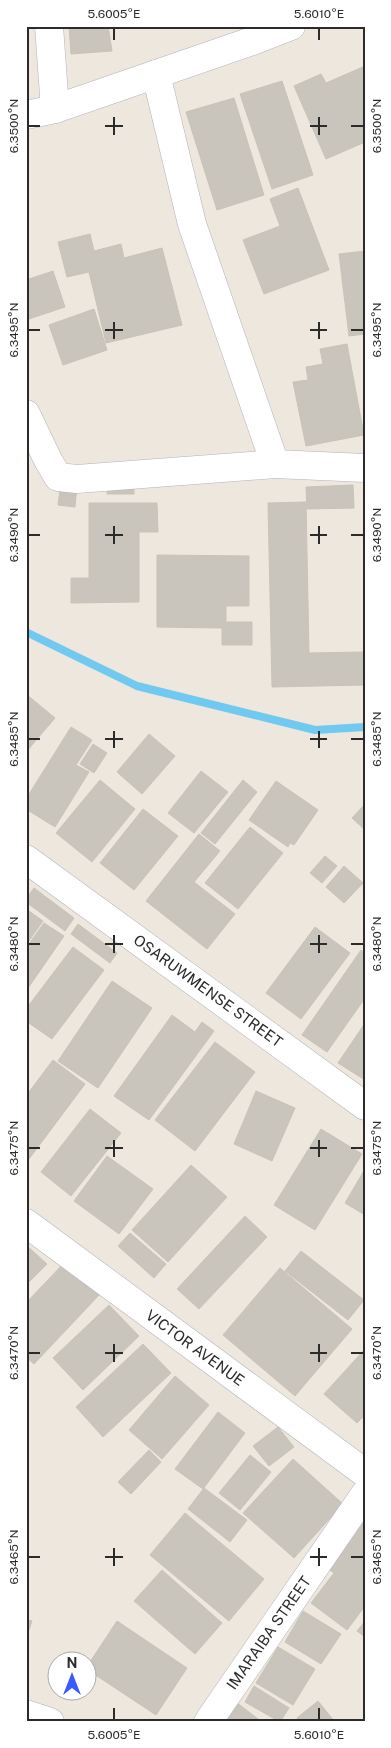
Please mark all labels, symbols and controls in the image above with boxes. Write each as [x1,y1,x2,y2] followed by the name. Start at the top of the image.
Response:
[87,7,141,21] text: 5.6005°E
[294,7,344,21] text: 5.6010°E
[7,99,21,153] text: 6.3500°N
[370,99,384,153] text: 6.3500°N
[7,302,21,358] text: 6.3495°N
[370,302,384,358] text: 6.3495°N
[7,508,21,562] text: 6.3490°N
[370,508,384,562] text: 6.3490°N
[7,711,21,767] text: 6.3485°N
[370,711,384,767] text: 6.3485°N
[7,917,21,971] text: 6.3480°N
[370,917,384,971] text: 6.3480°N
[131,931,286,1050] street label: OSARUWMENSE STREET
[7,1121,21,1175] text: 6.3475°N
[370,1121,384,1175] text: 6.3475°N
[143,1306,248,1389] street label: VICTOR AVENUE
[7,1326,21,1380] text: 6.3470°N
[370,1326,384,1380] text: 6.3470°N
[7,1529,21,1585] text: 6.3465°N
[370,1529,384,1585] text: 6.3465°N
[223,1573,314,1693] street label: IMARAIBA STREET
[48,1650,98,1700] north arrow
[67,1655,77,1671] text: N
[87,1728,141,1742] text: 5.6005°E
[294,1728,344,1742] text: 5.6010°E

